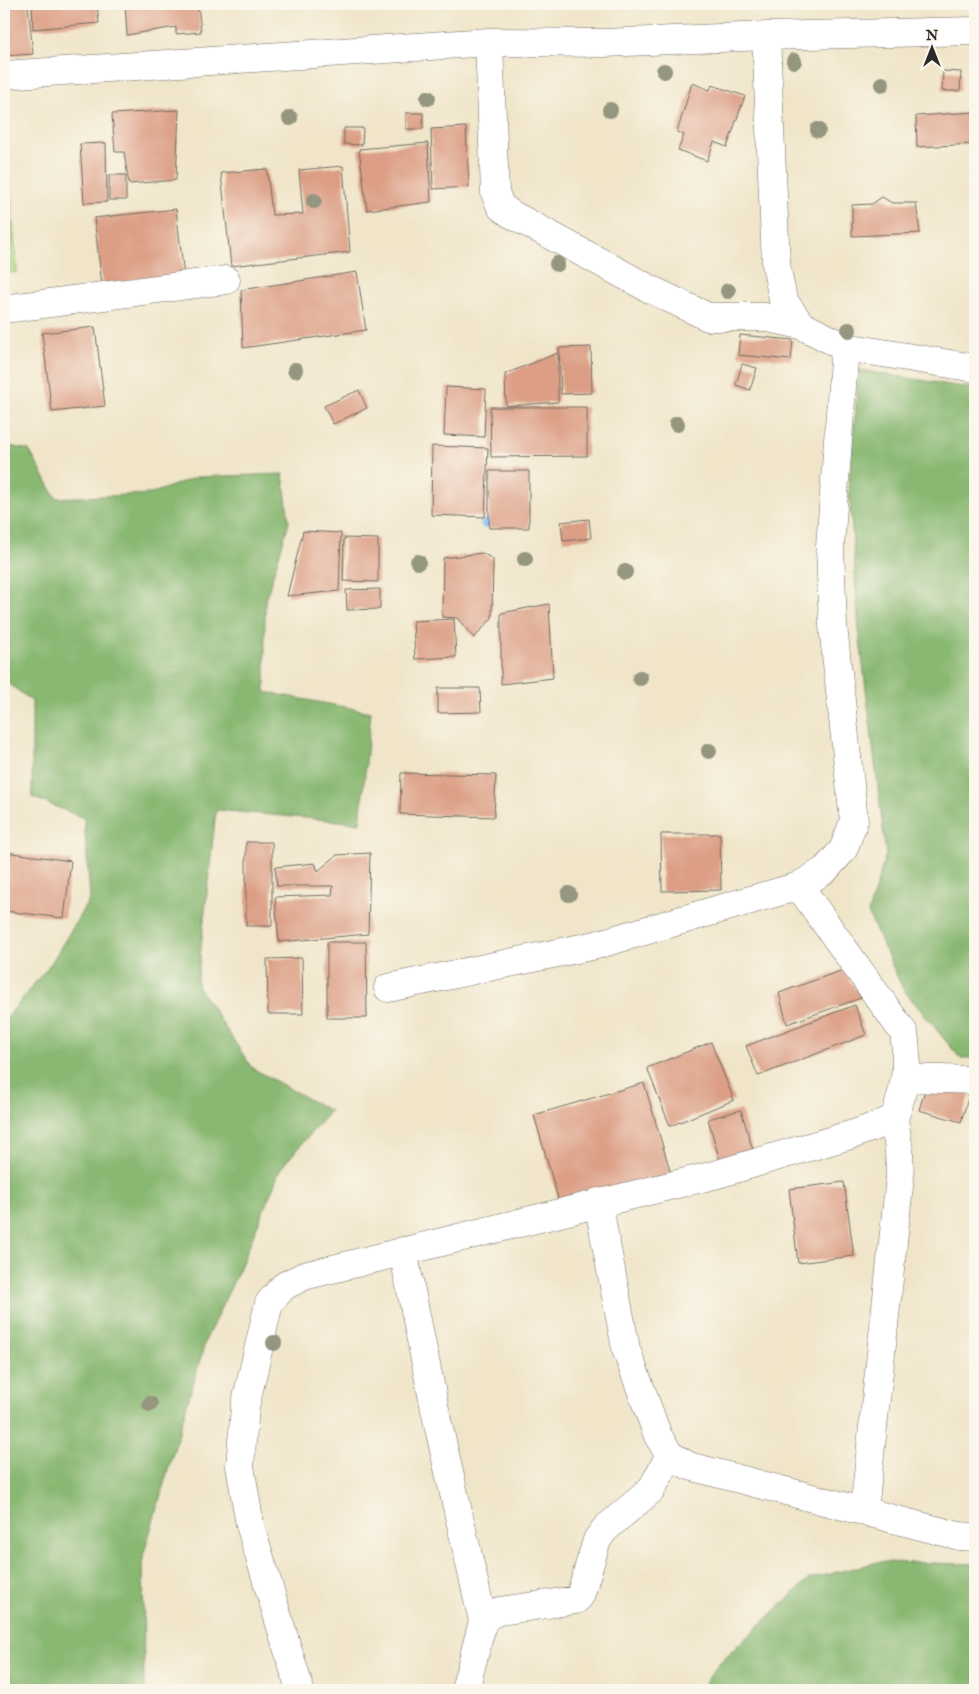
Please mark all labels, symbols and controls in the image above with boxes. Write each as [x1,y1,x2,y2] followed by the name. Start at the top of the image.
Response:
[906,22,956,72] north arrow
[925,27,938,45] text: N

